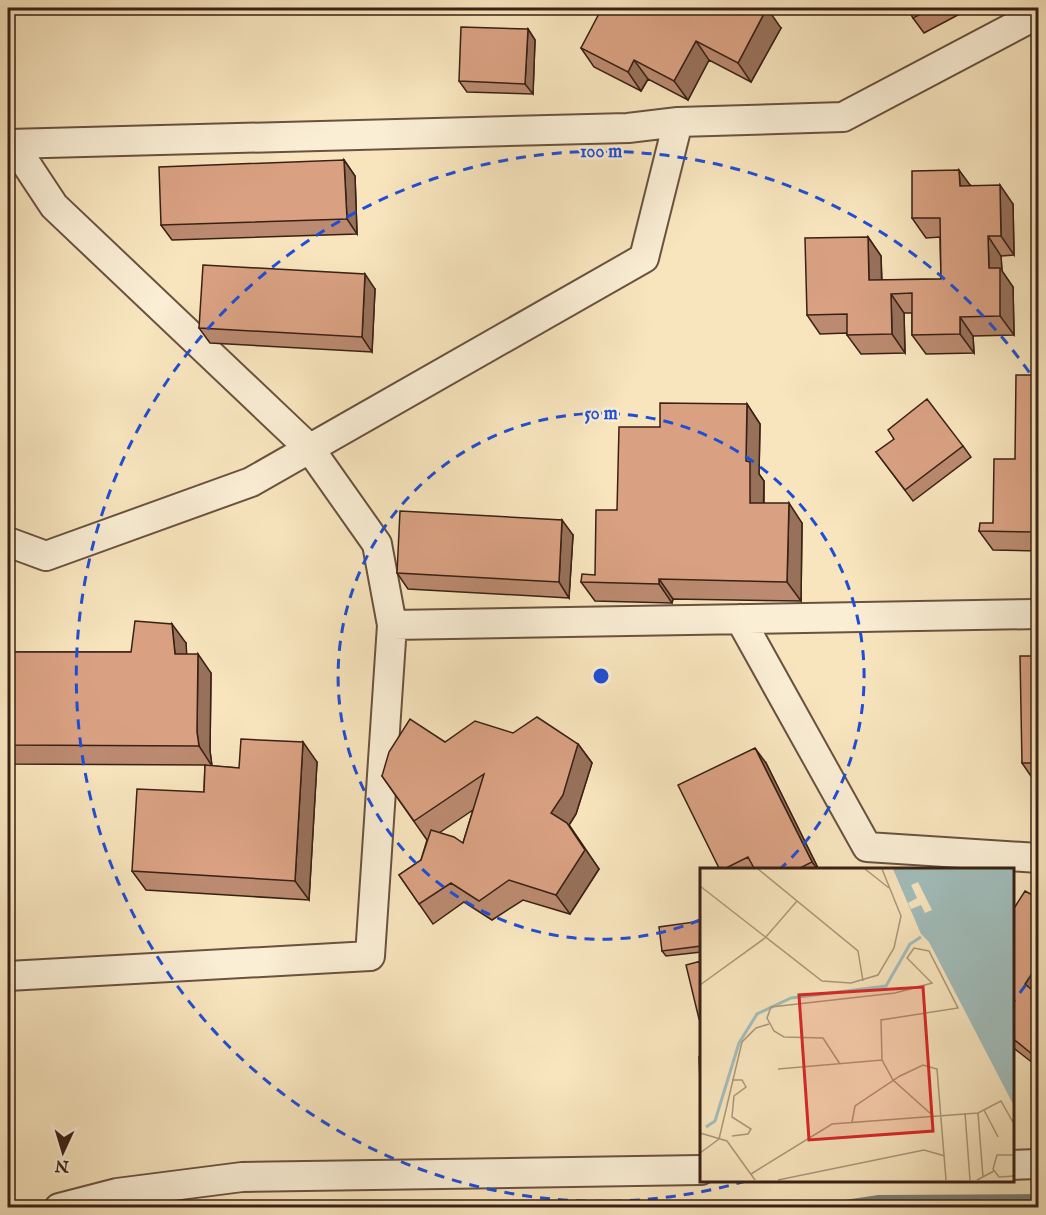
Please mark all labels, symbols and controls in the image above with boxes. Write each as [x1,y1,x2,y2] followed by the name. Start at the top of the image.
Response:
[580,141,622,164] text: 100 m
[584,403,618,426] text: 50 m
[591,666,611,686] centre of rings
[700,868,1013,1182] inset map
[33,1122,93,1182] north arrow
[54,1154,71,1175] text: N

